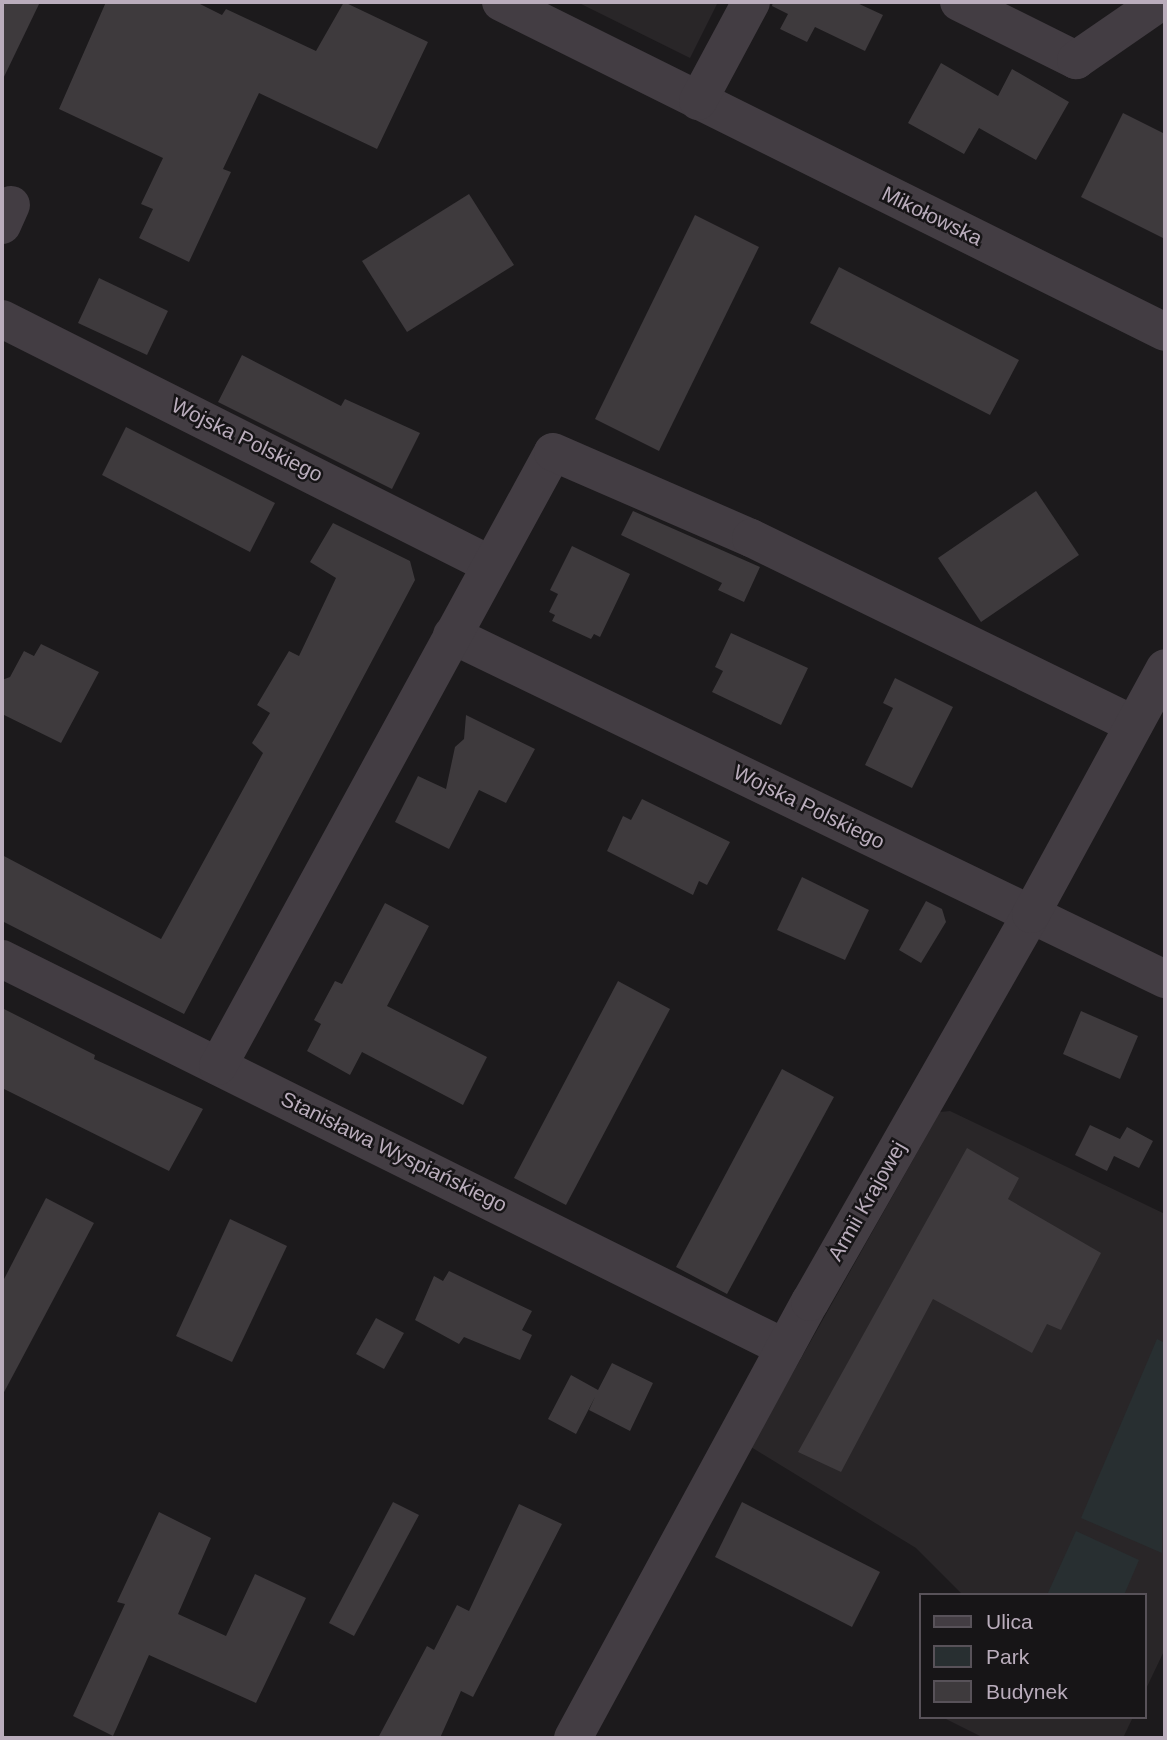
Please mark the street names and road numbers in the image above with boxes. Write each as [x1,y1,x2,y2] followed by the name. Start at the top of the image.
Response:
[878,181,986,251] street label: Mikołowska
[167,392,327,488] street label: Wojska Polskiego
[729,759,889,855] street label: Wojska Polskiego
[277,1086,511,1218] street label: Stanisława Wyspiańskiego
[823,1137,911,1265] street label: Armii Krajowej

